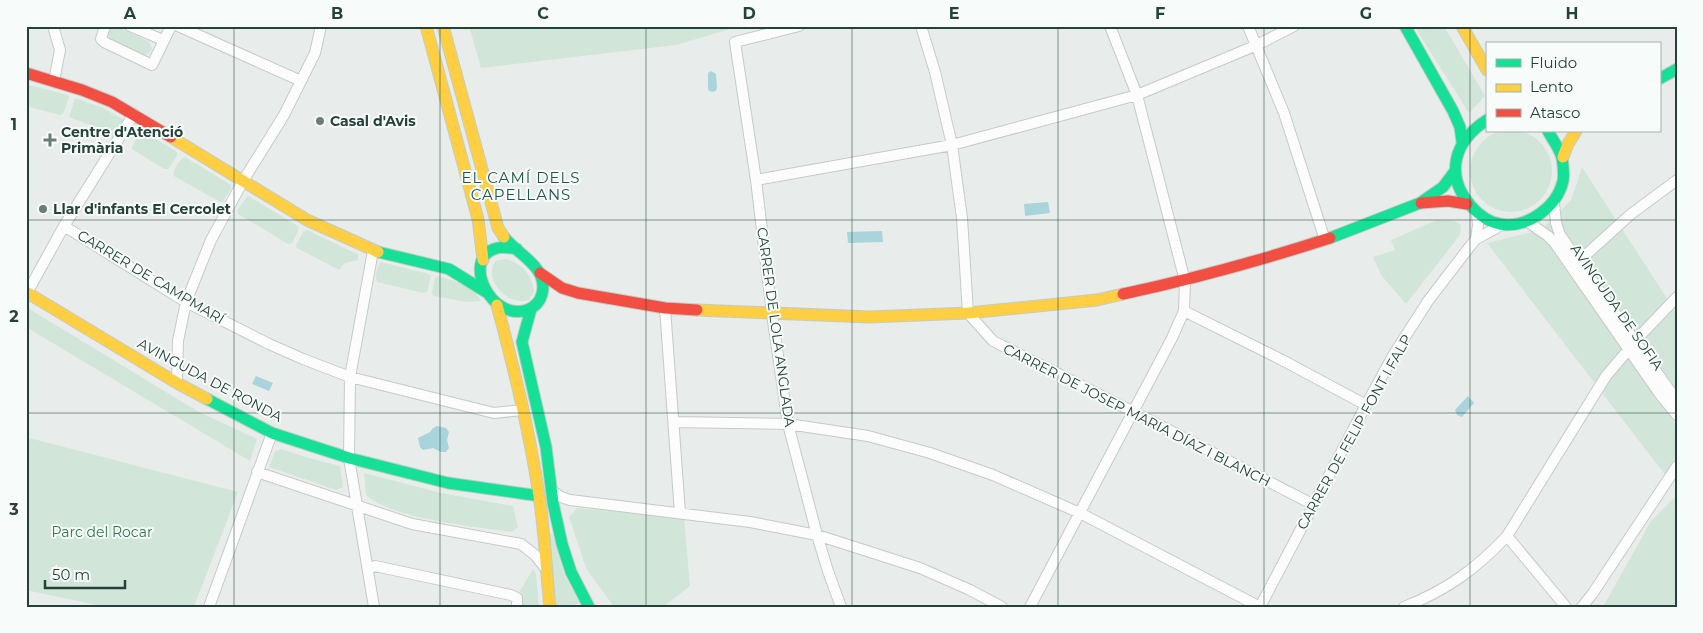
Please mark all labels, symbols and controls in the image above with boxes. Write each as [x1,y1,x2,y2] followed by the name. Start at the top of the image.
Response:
[123,4,137,23] text: A
[331,4,343,23] text: B
[537,4,549,23] text: C
[742,4,756,23] text: D
[949,4,959,23] text: E
[1155,4,1165,23] text: F
[1360,4,1372,23] text: G
[1566,4,1578,23] text: H
[1486,42,1660,132] legend
[1530,53,1577,72] text: Fluido
[1530,77,1573,96] text: Lento
[1530,103,1580,122] text: Atasco
[330,112,416,130] place label: Casal d'Avis
[11,115,17,134] text: 1
[314,115,326,127] marker: Casal d'Avis
[61,123,183,157] place label: Centre d'Atenció Primària
[43,133,57,147] marker: Centre d'Atenció Primària
[461,168,581,204] district label: EL CAMÍ DELS CAPELLANS
[53,200,231,218] place label: Llar d'infants El Cercolet
[37,203,49,215] marker: Llar d'infants El Cercolet
[74,226,228,328] street label: CARRER DE CAMPMARÍ
[753,226,799,429] street label: CARRER DE LOLA ANGLADA
[1567,240,1668,374] street label: AVINGUDA DE SOFIA
[9,307,19,326] text: 2
[1293,331,1415,533] street label: CARRER DE FELIP FONT I FALP
[135,334,286,426] street label: AVINGUDA DE RONDA
[1000,339,1274,491] street label: CARRER DE JOSEP MARIA DÍAZ I BLANCH
[8,500,19,519] text: 3
[51,523,153,541] park label: Parc del Rocar
[45,558,125,590] scale bar
[52,565,90,584] text: 50 m

